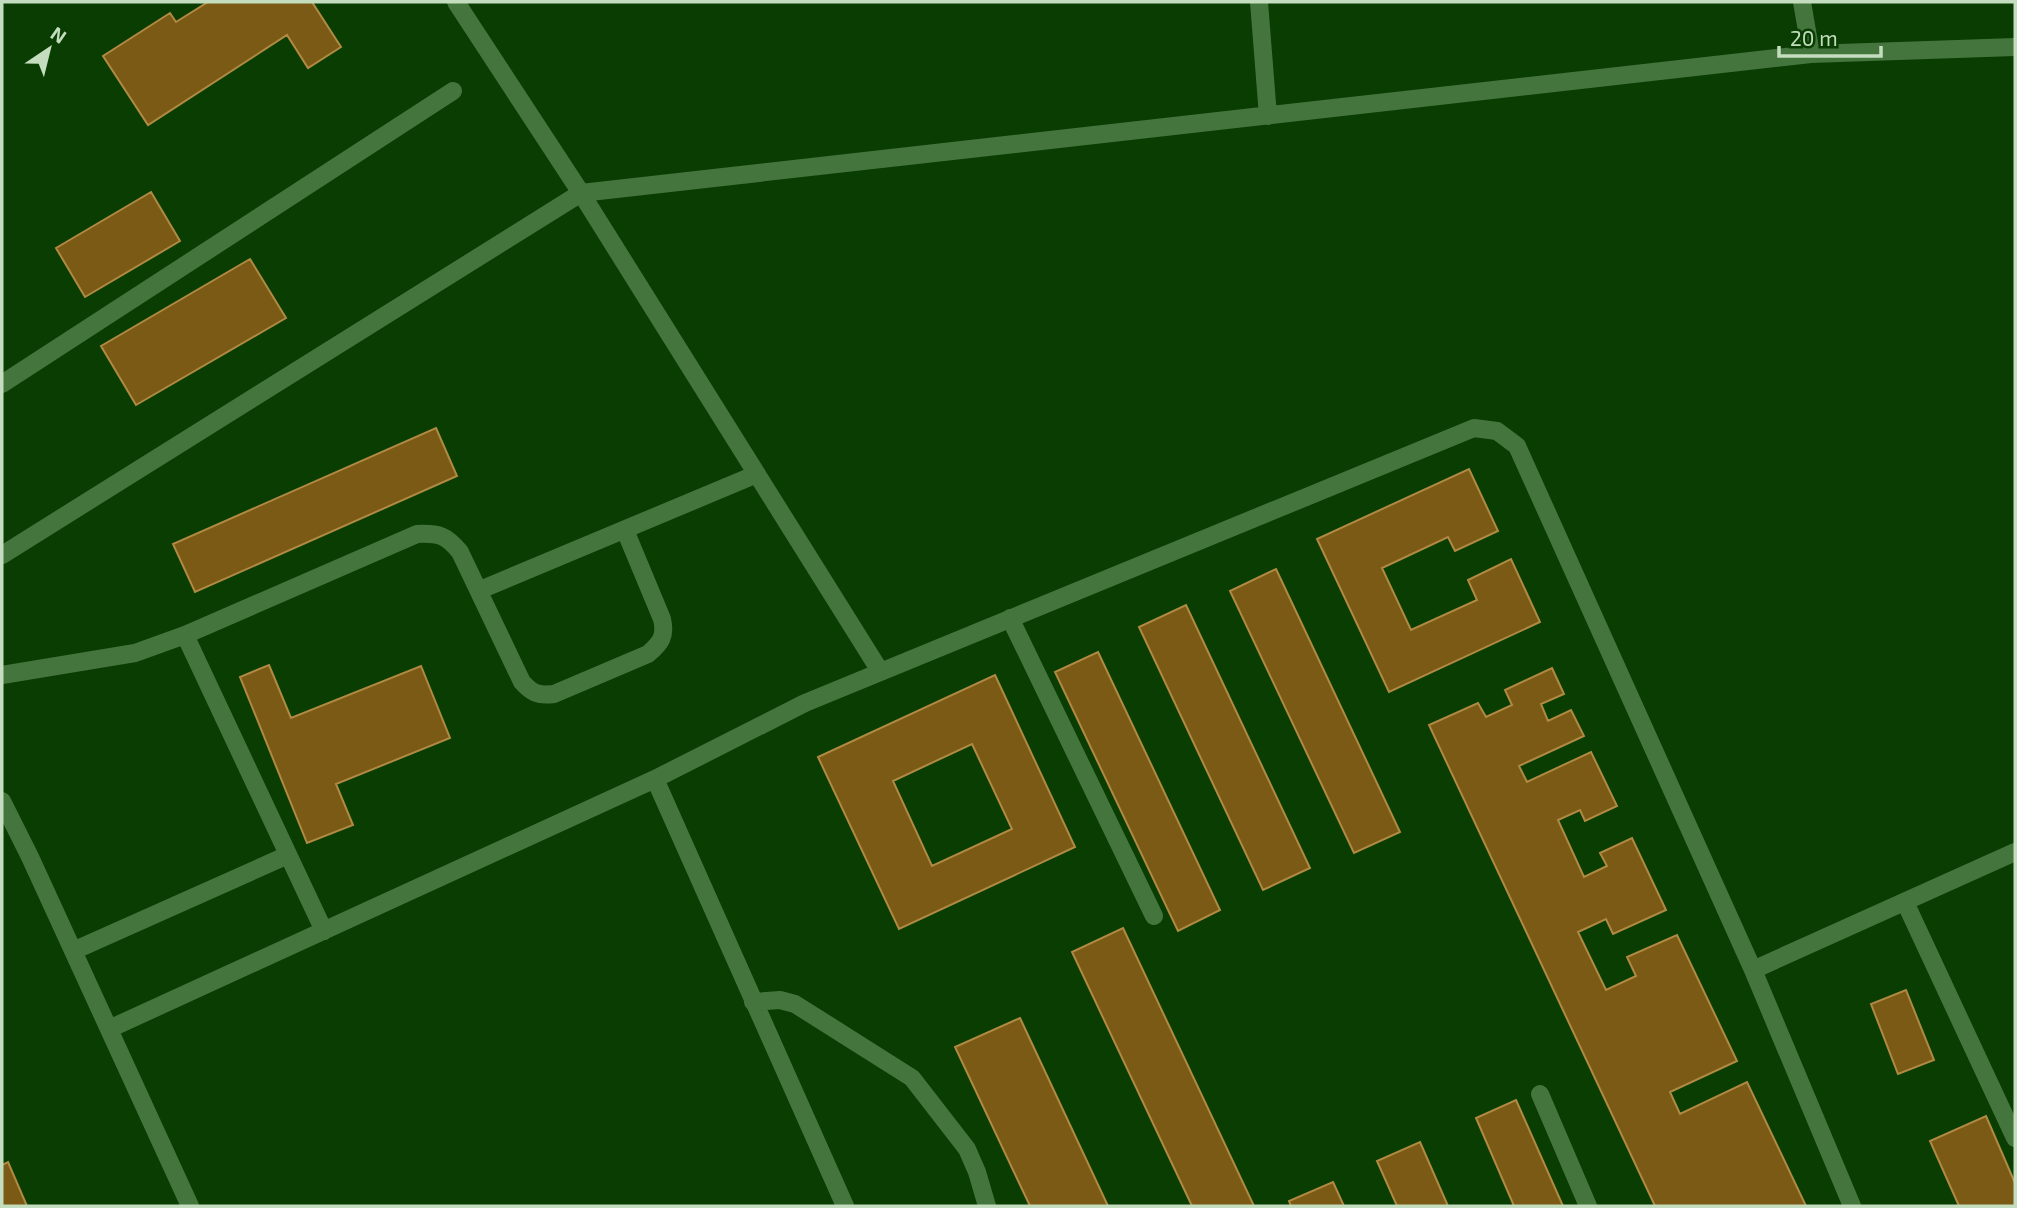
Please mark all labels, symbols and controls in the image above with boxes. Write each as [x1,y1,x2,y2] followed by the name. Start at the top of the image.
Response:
[14,14,84,84] north arrow
[1779,14,1881,58] scale bar
[47,21,71,48] text: N
[1790,25,1838,50] text: 20 m

